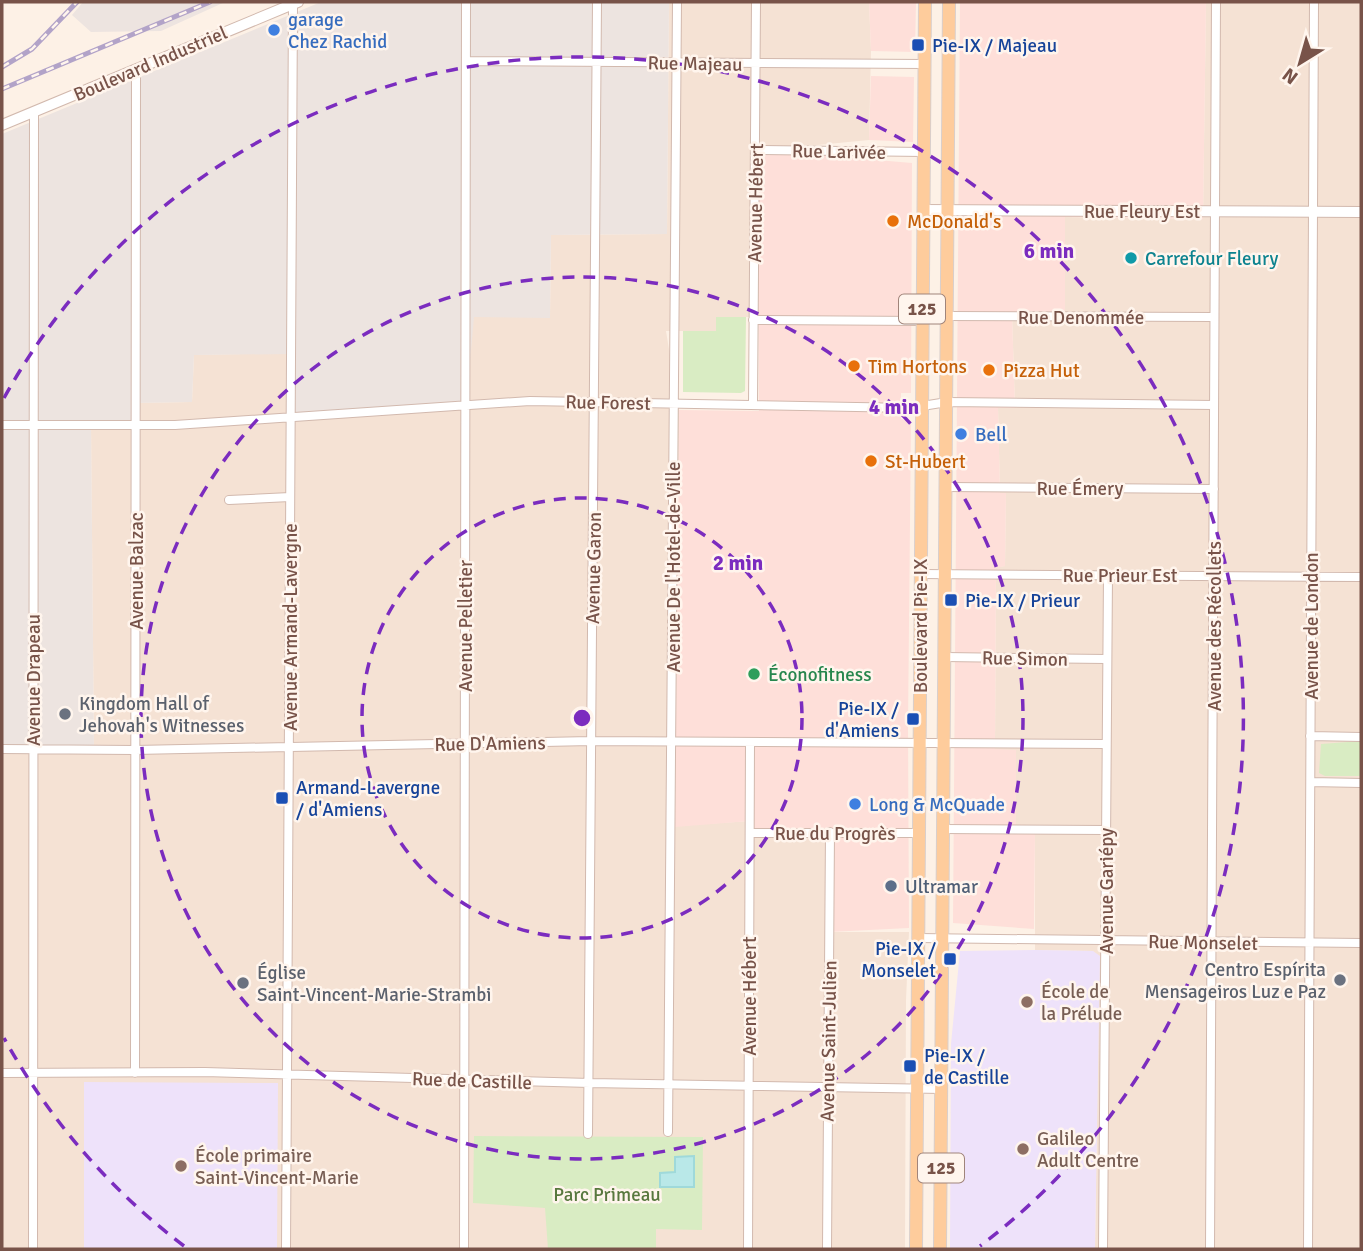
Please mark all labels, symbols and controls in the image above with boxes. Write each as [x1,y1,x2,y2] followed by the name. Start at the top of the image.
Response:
[288,8,387,54] place label: garage Chez Rachid
[70,21,231,107] street label: Boulevard Industriel
[266,22,282,38] marker: garage Chez Rachid
[1265,28,1335,98] north arrow
[932,34,1057,58] place label: Pie-IX / Majeau
[910,37,926,53] marker: Pie-IX / Majeau
[647,51,743,77] street label: Rue Majeau
[1278,62,1303,89] text: N
[792,139,886,165] street label: Rue Larivée
[743,143,769,263] street label: Avenue Hébert
[1084,200,1201,224] street label: Rue Fleury Est
[907,210,1001,234] place label: McDonald's
[885,213,901,229] marker: McDonald's
[1024,238,1074,264] text: 6 min
[1145,247,1278,271] place label: Carrefour Fleury
[1123,250,1139,266] marker: Carrefour Fleury
[899,295,945,324] road number: 125
[1018,306,1144,330] street label: Rue Denommée
[868,355,967,379] place label: Tim Hortons
[846,358,862,374] marker: Tim Hortons
[1003,359,1080,383] place label: Pizza Hut
[981,362,997,378] marker: Pizza Hut
[565,390,651,416] street label: Rue Forest
[869,394,919,420] text: 4 min
[975,423,1007,447] place label: Bell
[953,426,969,442] marker: Bell
[885,450,966,474] place label: St-Hubert
[863,453,879,469] marker: St-Hubert
[662,461,686,673] street label: Avenue De l'Hotel-de-Ville
[1037,477,1124,501] street label: Rue Émery
[125,512,149,630] street label: Avenue Balzac
[581,512,607,624] street label: Avenue Garon
[279,523,303,731] street label: Avenue Armand-Lavergne
[1203,541,1227,711] street label: Avenue des Récollets
[713,550,763,576] text: 2 min
[1300,552,1324,700] street label: Avenue de London
[909,559,933,693] street label: Boulevard Pie-IX
[454,560,478,692] street label: Avenue Pelletier
[1063,564,1178,588] street label: Rue Prieur Est
[965,589,1080,613] place label: Pie-IX / Prieur
[943,592,959,608] marker: Pie-IX / Prieur
[22,614,46,746] street label: Avenue Drapeau
[982,646,1068,672] street label: Rue Simon
[768,663,871,687] place label: Éconofitness
[746,666,762,682] marker: Éconofitness
[79,692,244,738] place label: Kingdom Hall of Jehovah's Witnesses
[825,697,899,743] place label: Pie-IX / d'Amiens
[57,706,73,722] marker: Kingdom Hall of Jehovah's Witnesses
[570,706,594,730] centre of rings
[905,711,921,727] marker: Pie-IX / d'Amiens
[434,731,546,757] street label: Rue D'Amiens
[296,776,440,822] place label: Armand-Lavergne / d'Amiens
[274,790,290,806] marker: Armand-Lavergne / d'Amiens
[869,793,1005,817] place label: Long & McQuade
[847,796,863,812] marker: Long & McQuade
[774,822,896,846] street label: Rue du Progrès
[1095,828,1119,954] street label: Avenue Gariépy
[905,875,978,899] place label: Ultramar
[883,878,899,894] marker: Ultramar
[1148,930,1259,956] street label: Rue Monselet
[738,936,762,1056] street label: Avenue Hébert
[861,937,936,983] place label: Pie-IX / Monselet
[942,951,958,967] marker: Pie-IX / Monselet
[1145,958,1326,1004] place label: Centro Espírita Mensageiros Luz e Paz
[816,960,842,1122] street label: Avenue Saint-Julien
[257,961,491,1007] place label: Église Saint-Vincent-Marie-Strambi
[1332,972,1348,988] marker: Centro Espírita Mensageiros Luz e Paz
[235,975,251,991] marker: Église Saint-Vincent-Marie-Strambi
[1041,980,1122,1026] place label: École de la Prélude
[1019,994,1035,1010] marker: École de la Prélude
[924,1044,1009,1090] place label: Pie-IX / de Castille
[902,1058,918,1074] marker: Pie-IX / de Castille
[411,1067,533,1095] street label: Rue de Castille
[1037,1127,1139,1173] place label: Galileo Adult Centre
[1015,1141,1031,1157] marker: Galileo Adult Centre
[195,1144,359,1190] place label: École primaire Saint-Vincent-Marie
[918,1154,964,1182] road number: 125
[173,1158,189,1174] marker: École primaire Saint-Vincent-Marie
[553,1183,661,1207] park label: Parc Primeau

